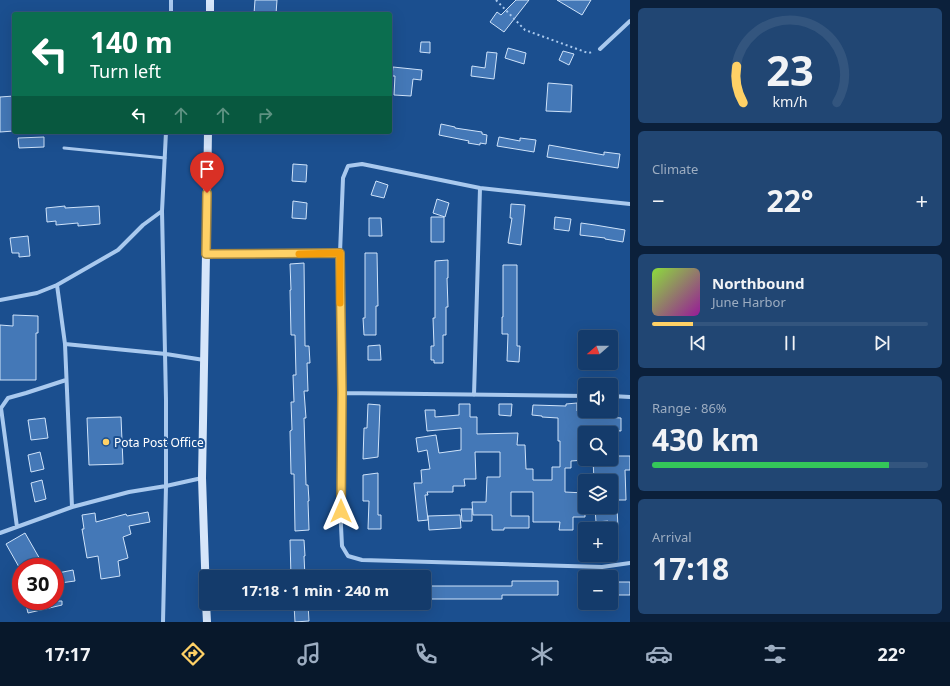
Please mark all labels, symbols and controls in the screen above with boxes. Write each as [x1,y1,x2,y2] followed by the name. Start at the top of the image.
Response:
[90,23,173,61] text: 140 m
[24,28,76,80] icon: left
[766,42,814,98] text: 23
[90,59,161,83] text: Turn left
[772,92,808,111] text: km/h
[128,104,150,126] icon: left
[170,104,192,126] icon: ahead
[212,104,234,126] icon: ahead
[254,104,276,126] icon: right
[190,152,224,193] pin
[196,158,218,180] icon: arrive
[652,160,698,178] text: Climate
[766,180,814,221] text: 22°
[652,185,665,215] text: −
[915,185,928,215] text: +
[712,273,804,293] text: Northbound
[712,293,786,311] text: June Harbor
[578,330,618,370] north arrow
[578,330,618,610] map controls
[687,332,709,354] icon: previous
[779,332,801,354] icon: pause
[871,332,893,354] icon: next
[578,378,618,418] button: sound
[652,399,727,417] text: Range · 86%
[652,419,759,460] text: 430 km
[578,426,618,466] button: search
[114,434,204,451] place label: Pota Post Office
[101,437,111,447] marker: Pota Post Office
[578,474,618,514] button: layers
[320,490,362,532] position arrow
[578,522,618,562] button: +
[652,528,692,546] text: Arrival
[652,548,729,589] text: 17:18
[12,558,64,610] speed limit sign: 30
[578,570,618,610] button: −
[241,580,389,600] text: 17:18 · 1 min · 240 m
[179,640,207,668] icon: directions
[295,640,323,668] icon: music
[412,640,440,668] icon: phone
[528,640,556,668] icon: climate
[645,640,673,668] icon: car
[761,640,789,668] icon: filters
[44,642,90,666] text: 17:17
[878,642,906,666] text: 22°

